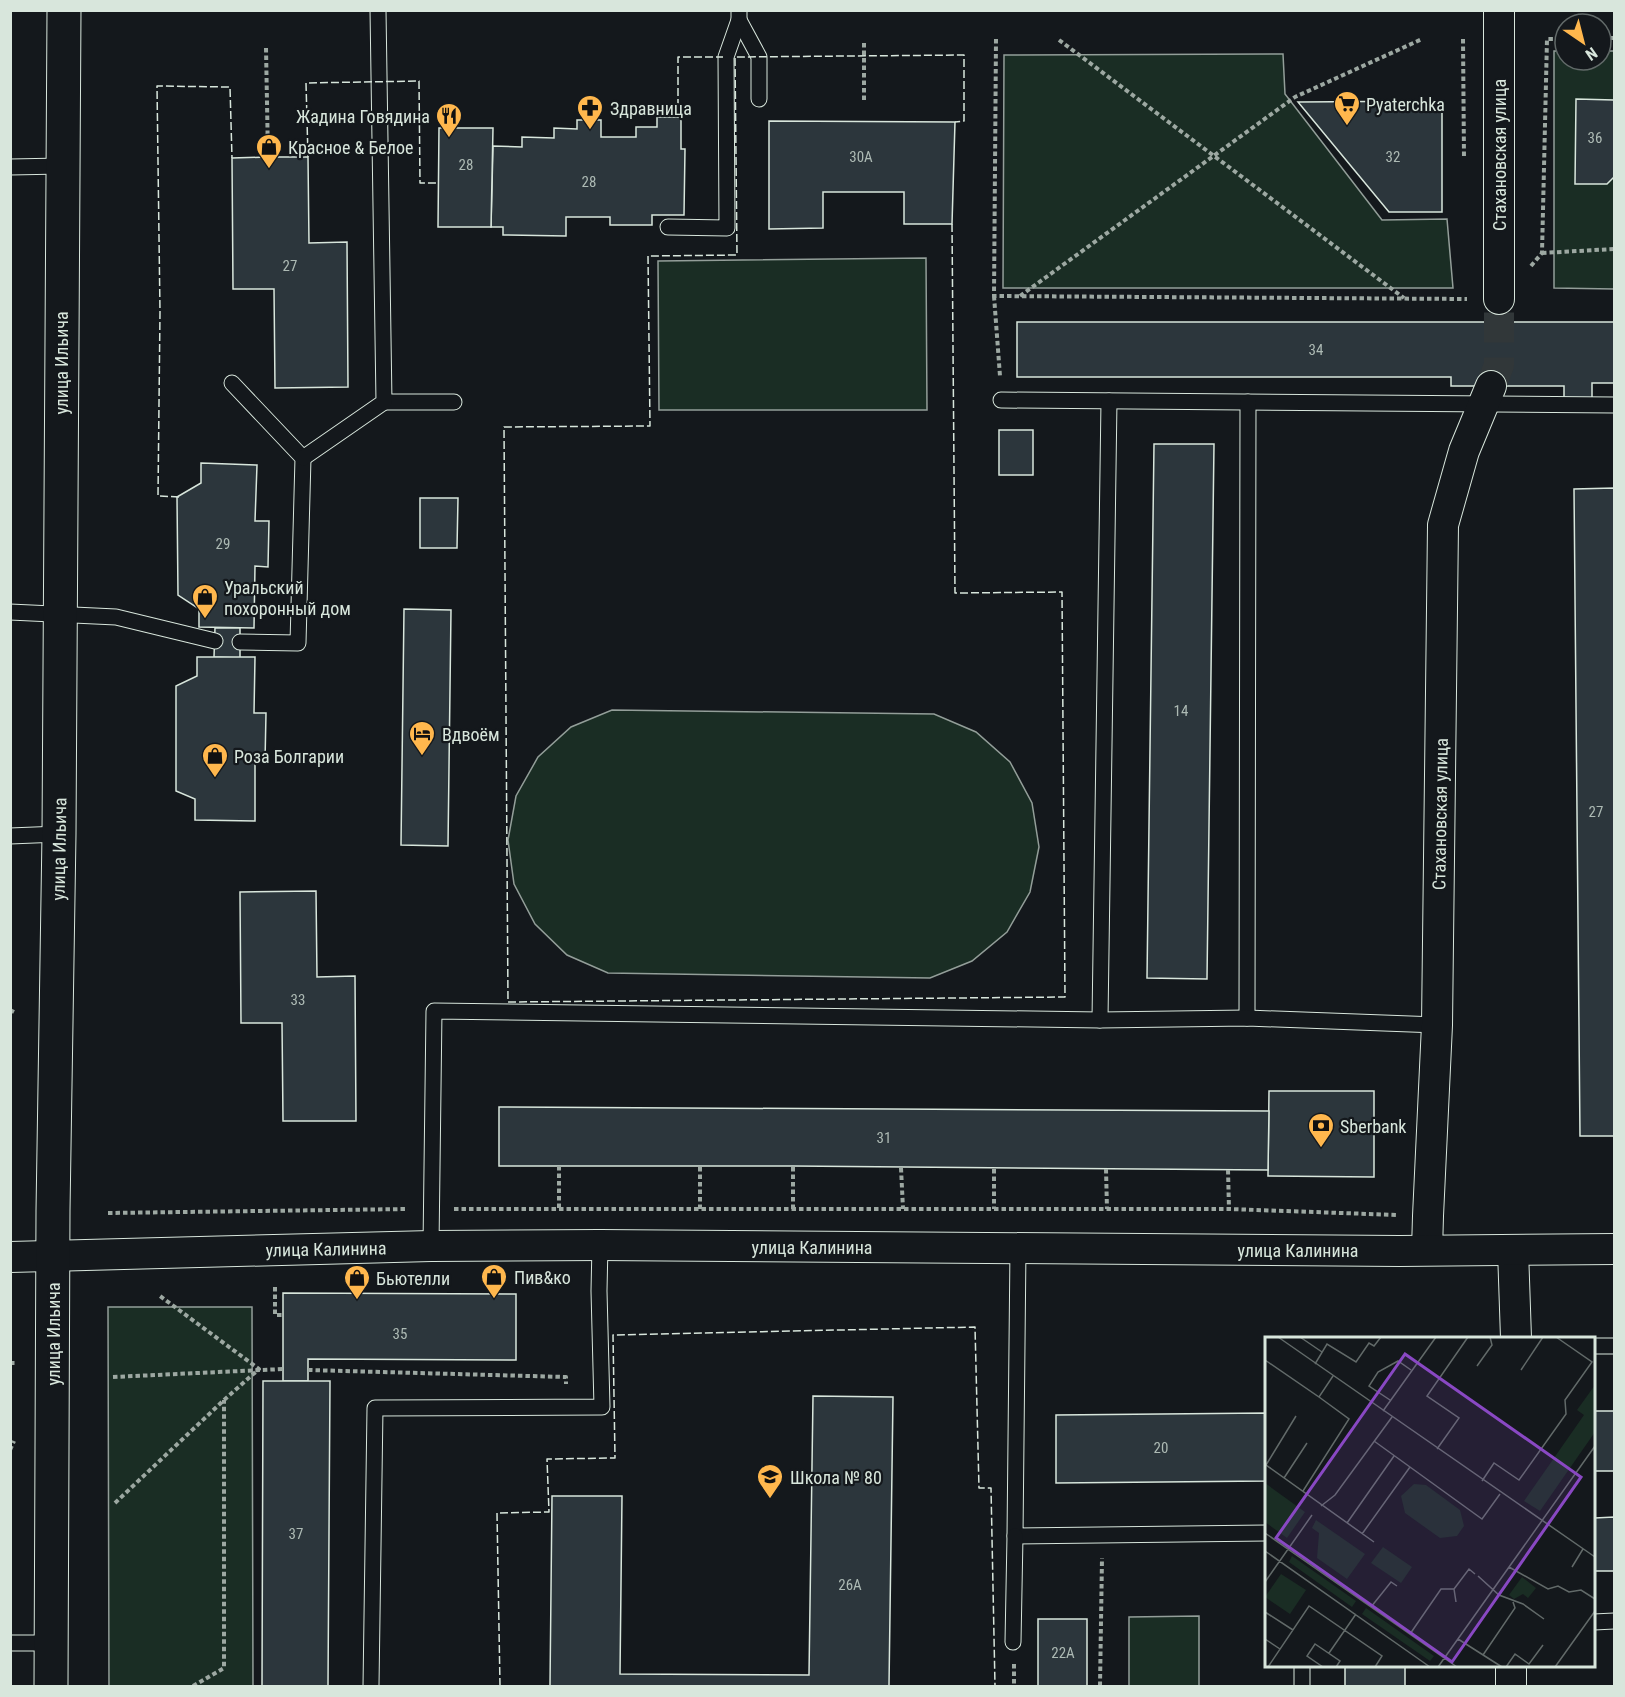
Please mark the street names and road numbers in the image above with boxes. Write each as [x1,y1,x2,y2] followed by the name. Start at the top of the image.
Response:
[1489,79,1510,231] street label: Стахановская улица
[51,311,72,415] street label: улица Ильича
[1428,738,1452,890] street label: Стахановская улица
[48,797,70,901] street label: улица Ильича
[265,1237,387,1261] street label: улица Калинина
[752,1237,872,1258] street label: улица Калинина
[1238,1240,1358,1261] street label: улица Калинина
[43,1282,64,1386] street label: улица Ильича

